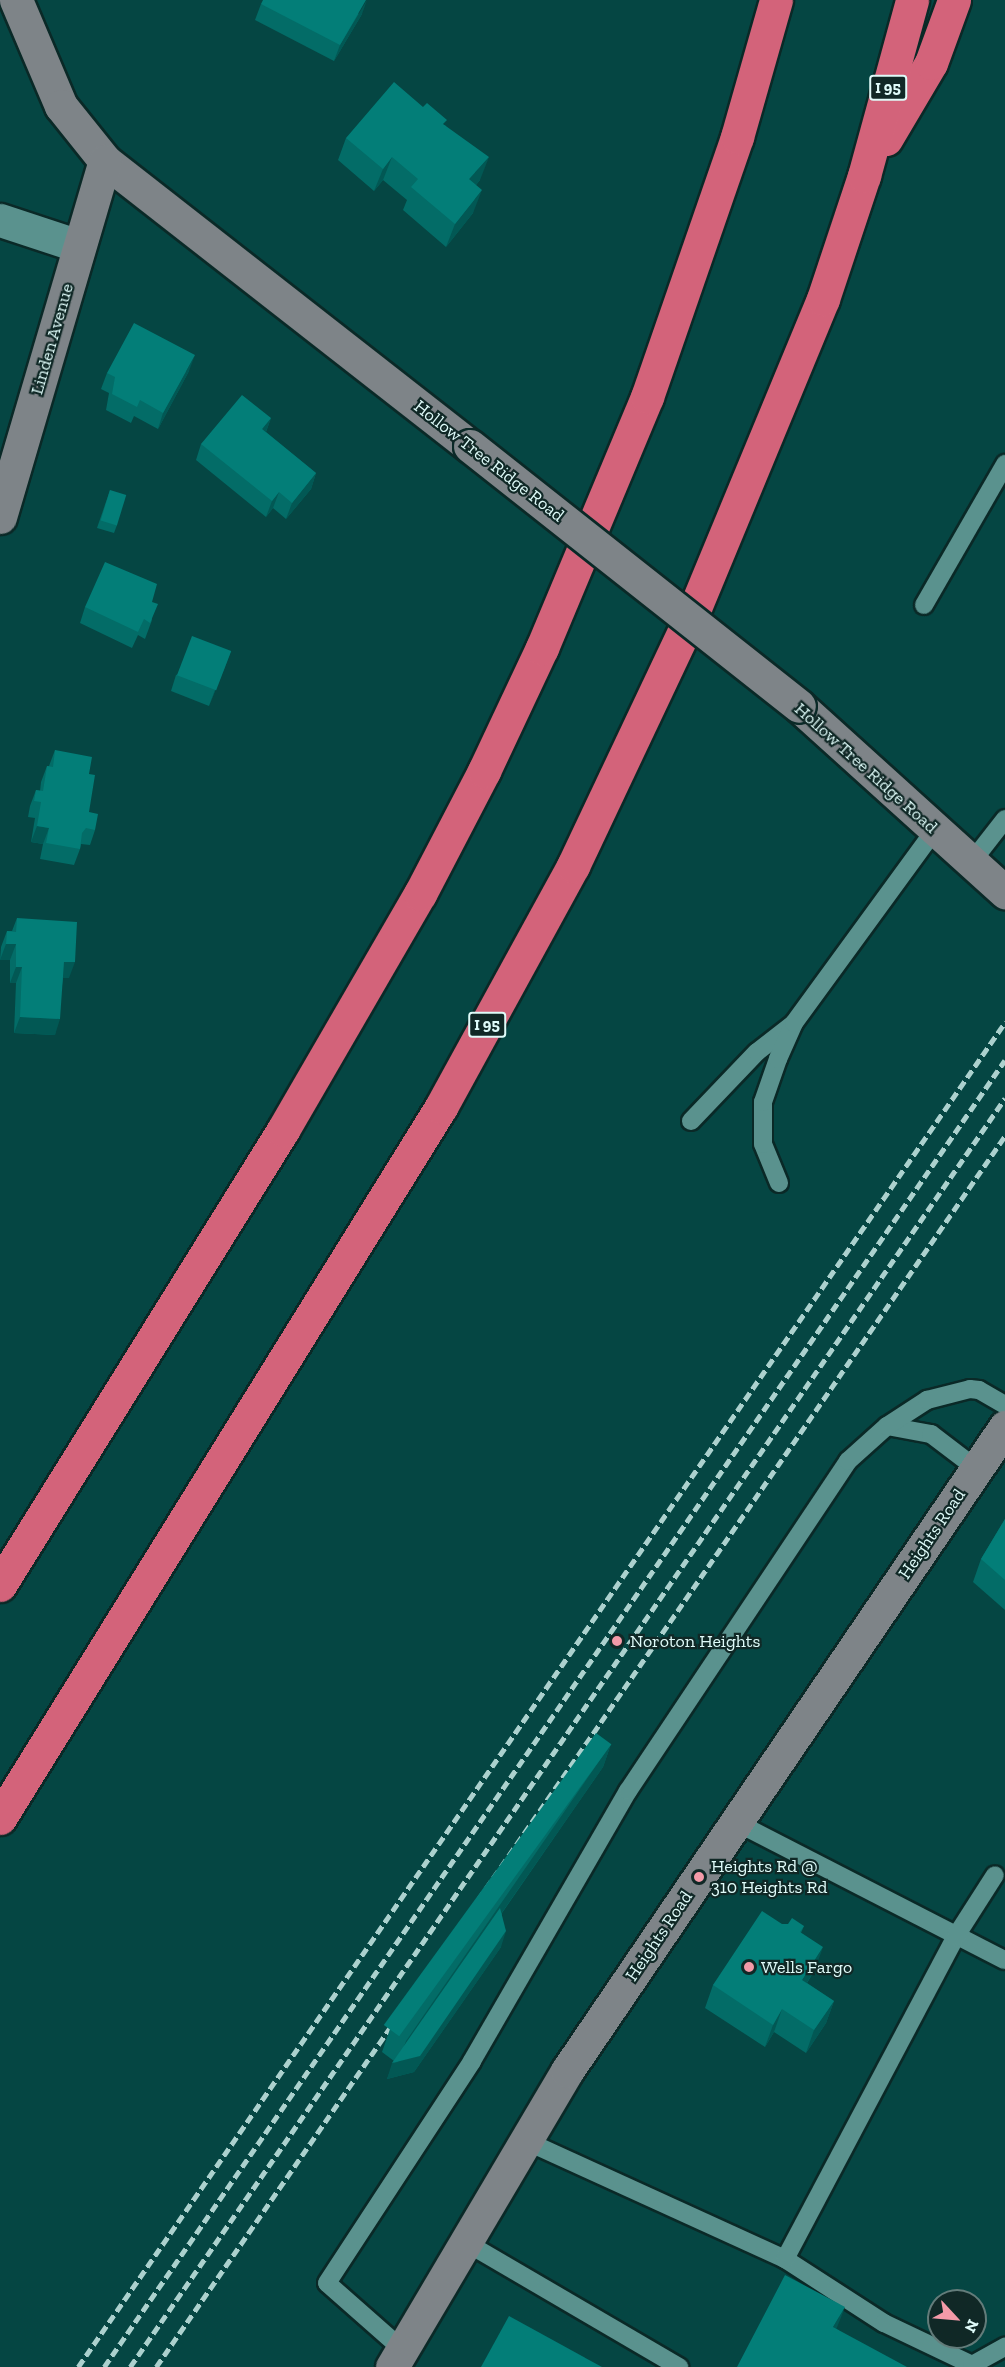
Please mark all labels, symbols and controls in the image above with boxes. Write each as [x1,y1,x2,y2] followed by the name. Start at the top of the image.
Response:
[868,75,908,101] road number: I 95
[26,281,78,397] street label: Linden Avenue
[409,395,569,527] street label: Hollow Tree Ridge Road
[790,698,942,838] street label: Hollow Tree Ridge Road
[468,1012,506,1038] road number: I 95
[894,1485,970,1583] street label: Heights Road
[630,1630,760,1652] place label: Noroton Heights
[608,1632,626,1650] marker: Noroton Heights
[711,1856,827,1898] place label: Heights Rd @ 310 Heights Rd
[692,1870,706,1884] marker: Heights Rd @ 310 Heights Rd
[621,1887,697,1985] street label: Heights Road
[761,1956,852,1978] place label: Wells Fargo
[742,1960,756,1974] marker: Wells Fargo
[927,2289,987,2349] north arrow
[961,2317,983,2336] text: N

